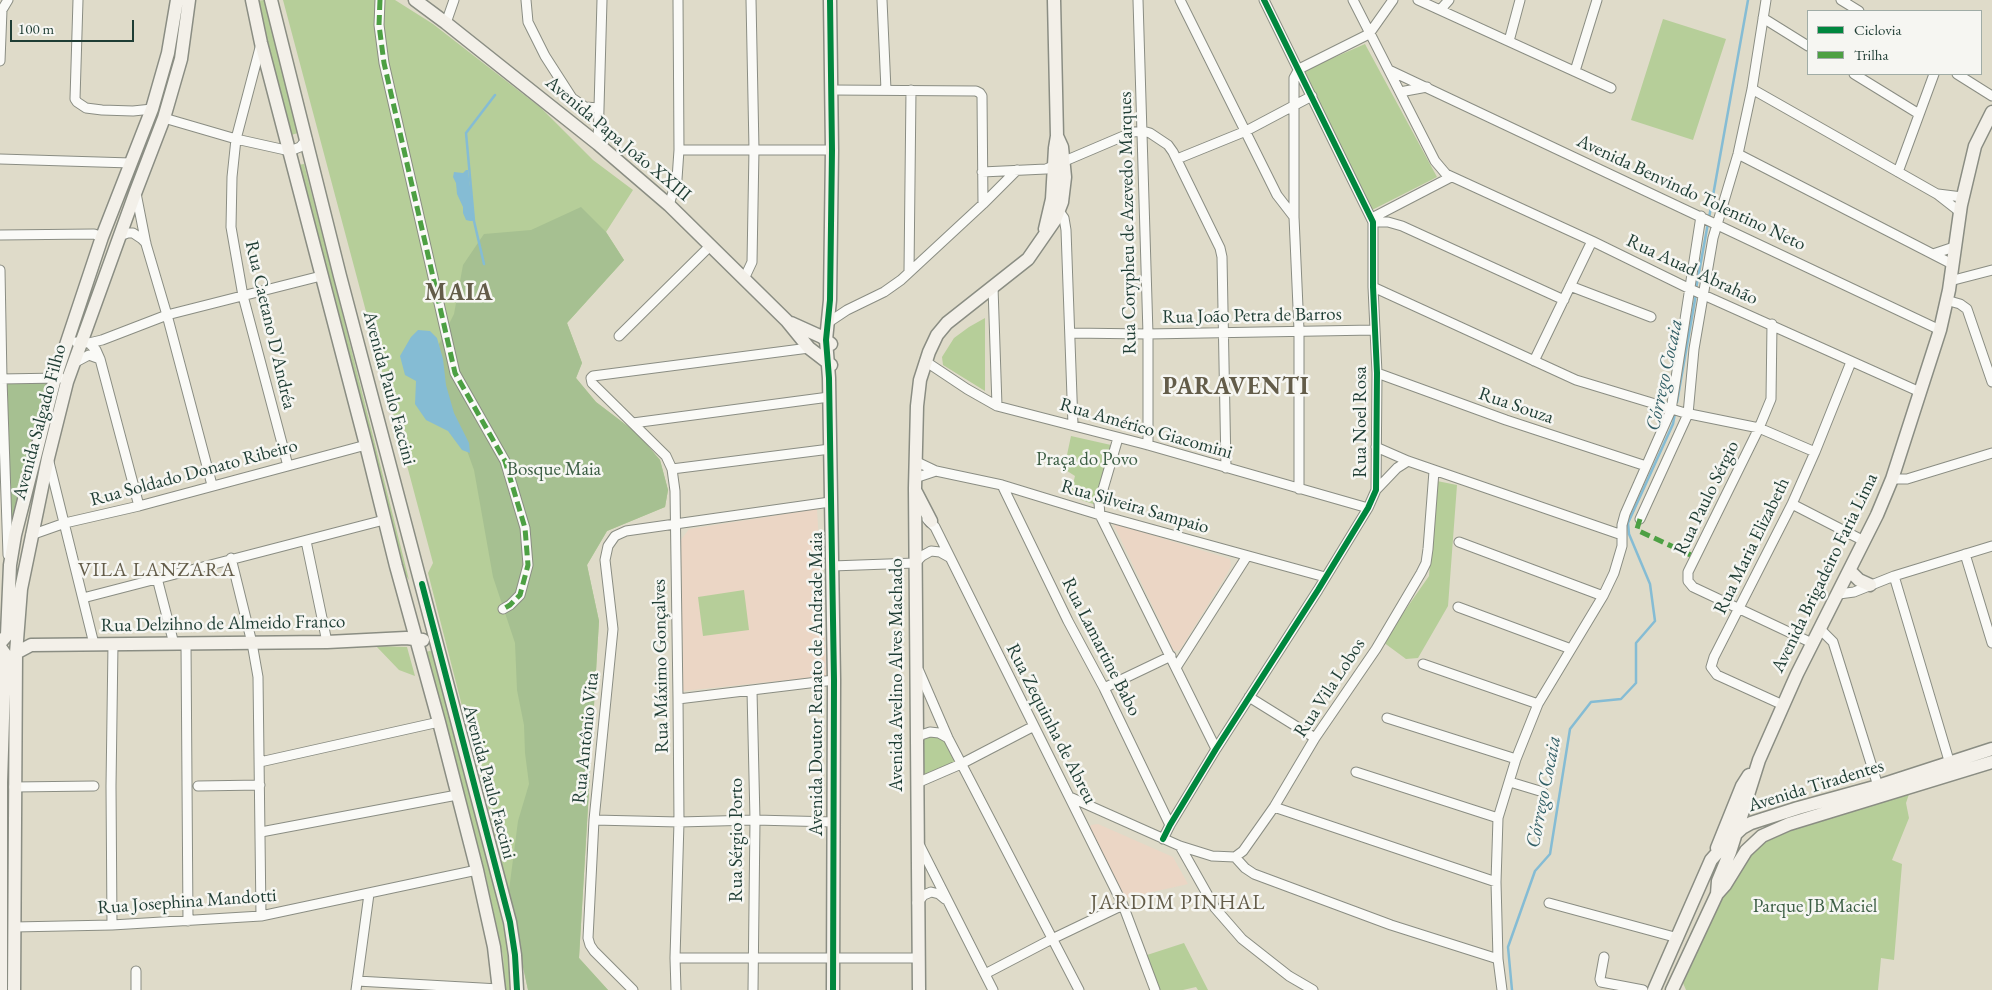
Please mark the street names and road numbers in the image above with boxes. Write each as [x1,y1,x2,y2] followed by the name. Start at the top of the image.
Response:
[540,71,696,207] street label: Avenida Papa João XXIII
[1114,91,1142,355] street label: Rua Corypheu de Azevedo Marques
[1573,130,1809,256] street label: Avenida Benvindo Tolentino Neto
[1623,230,1761,310] street label: Rua Auad Abrahão
[239,238,301,412] street label: Rua Caetano D'Andréa
[1162,303,1342,329] street label: Rua João Petra de Barros
[357,308,421,468] street label: Avenida Paulo Faccini
[8,342,72,502] street label: Avenida Salgado Filho
[1350,366,1372,478] street label: Rua Noel Rosa
[1475,383,1557,429] street label: Rua Souza
[1057,393,1235,465] street label: Rua Américo Giacomini
[88,434,300,512] street label: Rua Soldado Donato Ribeiro
[1669,437,1745,559] street label: Rua Paulo Sérgio
[1767,469,1883,677] street label: Avenida Brigadeiro Faria Lima
[1709,474,1795,618] street label: Rua Maria Elizabeth
[1058,475,1212,539] street label: Rua Silveira Sampaio
[806,532,828,836] street label: Avenida Doutor Renato de Andrade Maia
[886,558,908,792] street label: Avenida Avelino Alves Machado
[1056,574,1146,720] street label: Rua Lamartine Babo
[648,579,674,753] street label: Rua Máximo Gonçalves
[100,610,346,638] street label: Rua Delzihno de Almeido Franco
[1289,634,1371,742] street label: Rua Vila Lobos
[1001,640,1101,808] street label: Rua Zequinha de Abreu
[568,671,604,805] street label: Rua Antônio Vita
[457,702,521,862] street label: Avenida Paulo Faccini
[1745,755,1887,817] street label: Avenida Tiradentes
[726,778,748,902] street label: Rua Sérgio Porto
[97,884,277,920] street label: Rua Josephina Mandotti

